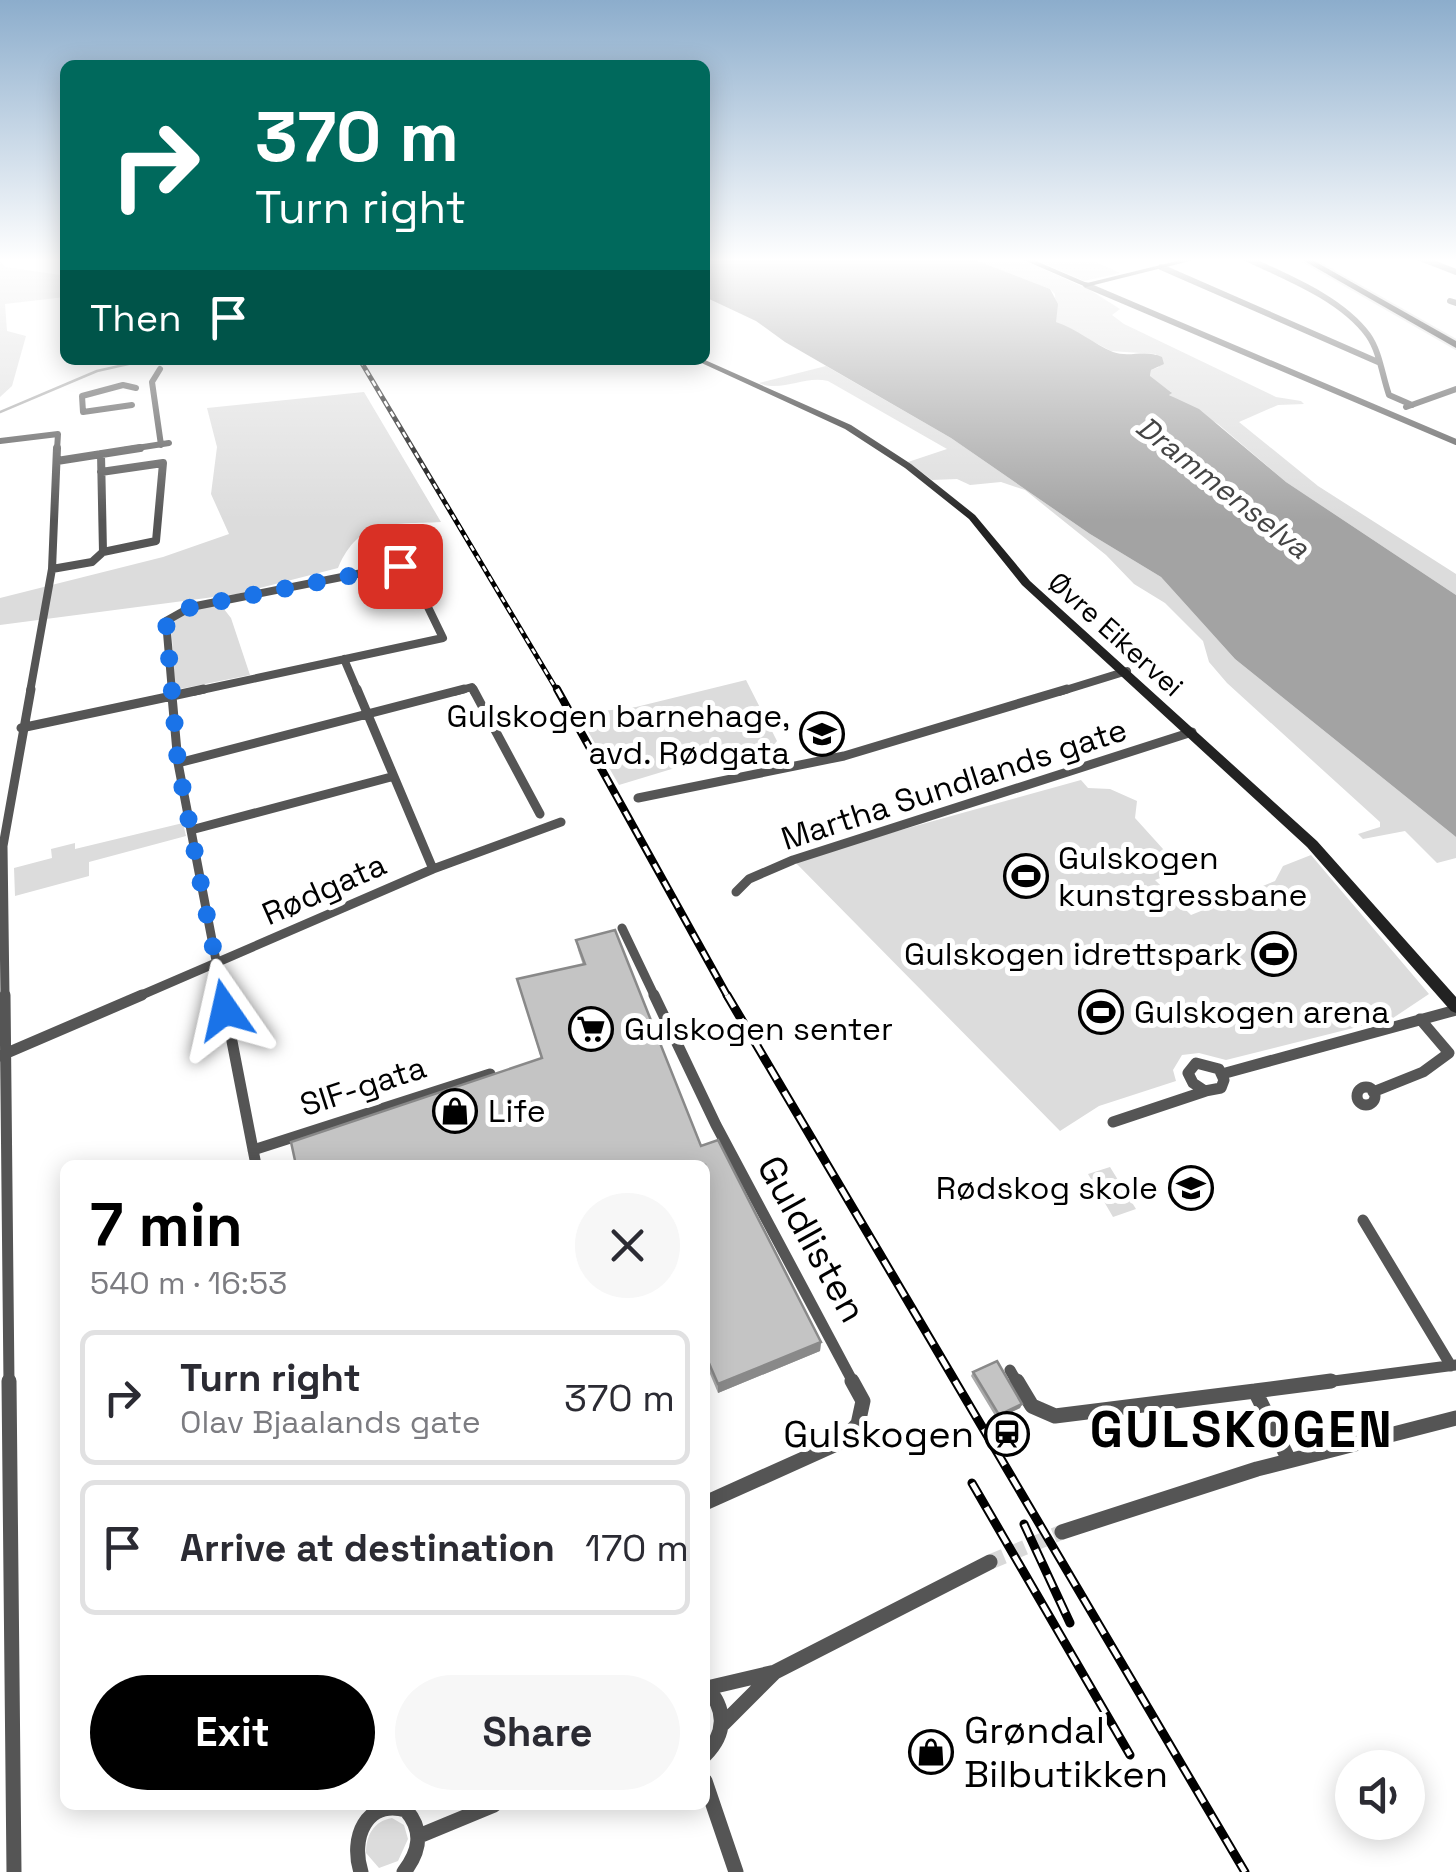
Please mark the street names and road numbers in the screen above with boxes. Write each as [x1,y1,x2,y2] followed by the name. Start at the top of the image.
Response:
[1041,564,1191,704] street label: Øvre Eikervei
[776,709,1132,859] street label: Martha Sundlands gate
[256,844,392,934] street label: Rødgata
[295,1047,431,1125] street label: SIF-gata
[747,1147,877,1331] street label: Guldlisten

